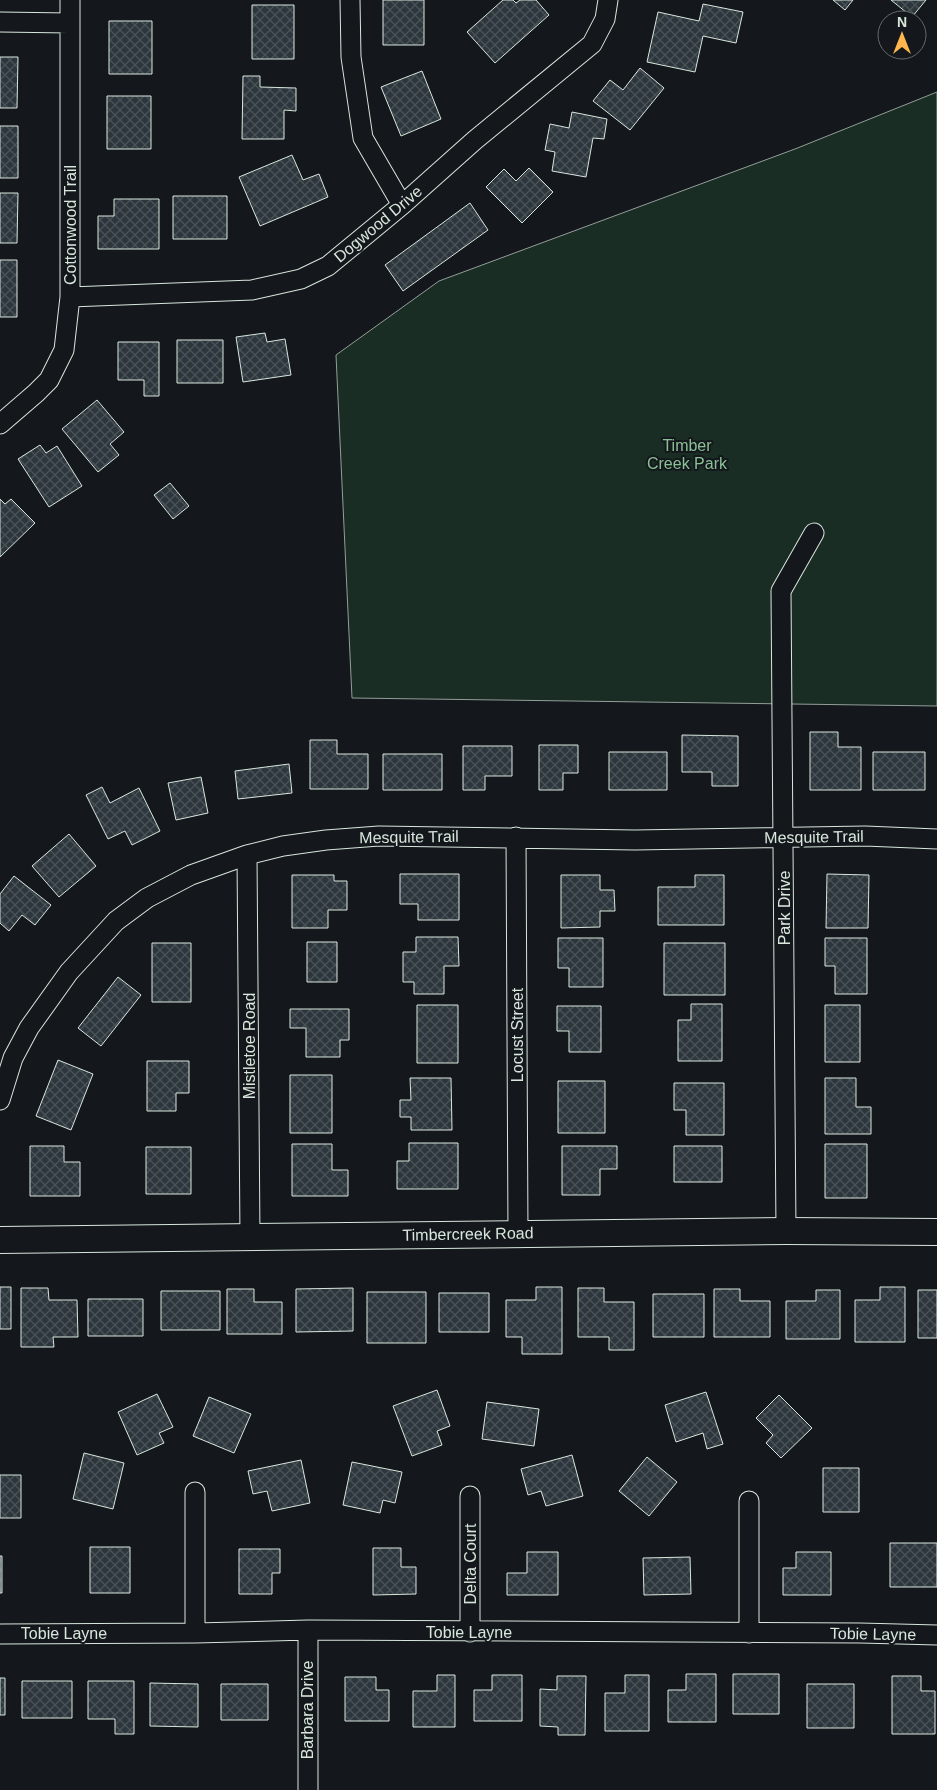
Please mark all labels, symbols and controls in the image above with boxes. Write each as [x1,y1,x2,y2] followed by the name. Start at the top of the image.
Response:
[877,10,927,60] north arrow
[897,14,907,30] text: N
[62,165,79,285] street label: Cottonwood Trail
[331,182,425,266] street label: Dogwood Drive
[647,437,728,472] park label: Timber Creek Park
[359,828,459,846] street label: Mesquite Trail
[764,828,864,846] street label: Mesquite Trail
[776,871,793,945] street label: Park Drive
[509,987,526,1082] street label: Locust Street
[241,993,258,1099] street label: Mistletoe Road
[402,1224,534,1244] street label: Timbercreek Road
[462,1523,479,1604] street label: Delta Court
[426,1624,512,1641] street label: Tobie Layne
[21,1625,107,1642] street label: Tobie Layne
[830,1625,916,1643] street label: Tobie Layne
[299,1661,316,1759] street label: Barbara Drive

